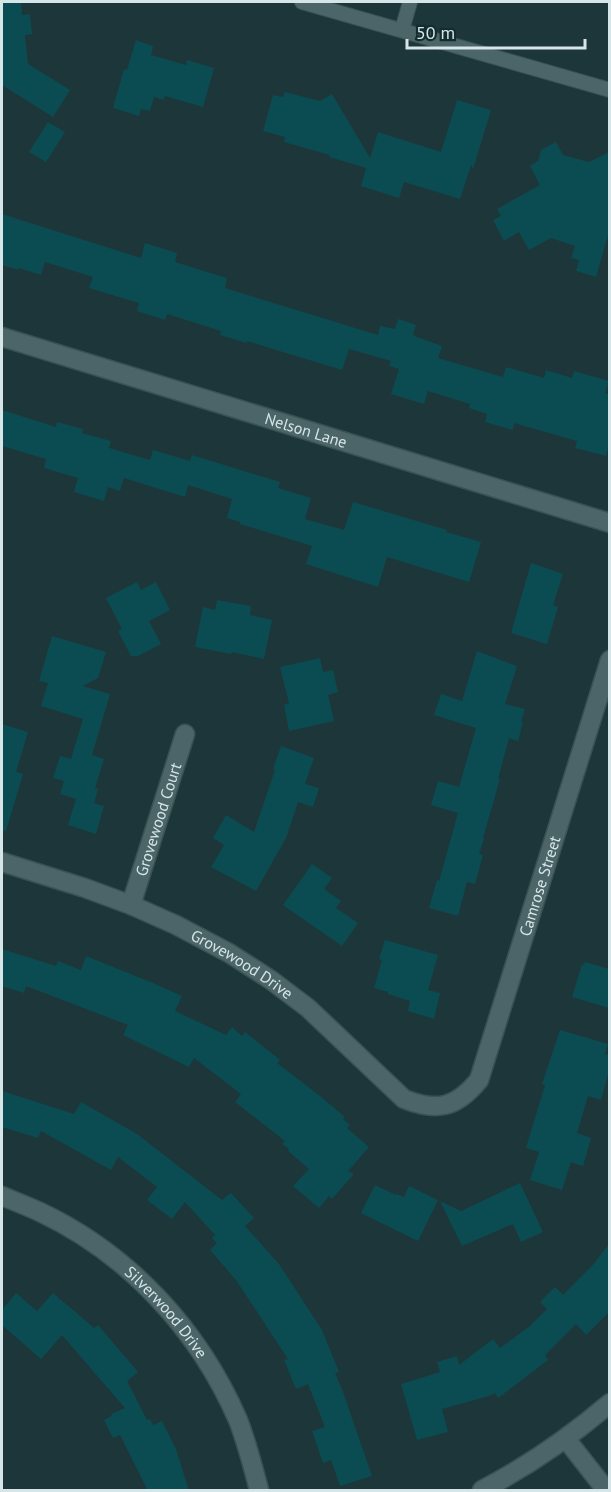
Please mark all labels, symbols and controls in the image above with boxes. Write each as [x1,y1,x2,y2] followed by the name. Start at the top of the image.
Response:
[407,12,586,50] scale bar
[416,21,455,44] text: 50 m
[263,408,350,452] street label: Nelson Lane
[131,759,186,878] street label: Grovewood Court
[515,833,565,939] street label: Camrose Street
[188,925,297,1003] street label: Grovewood Drive
[121,1261,212,1362] street label: Silverwood Drive

